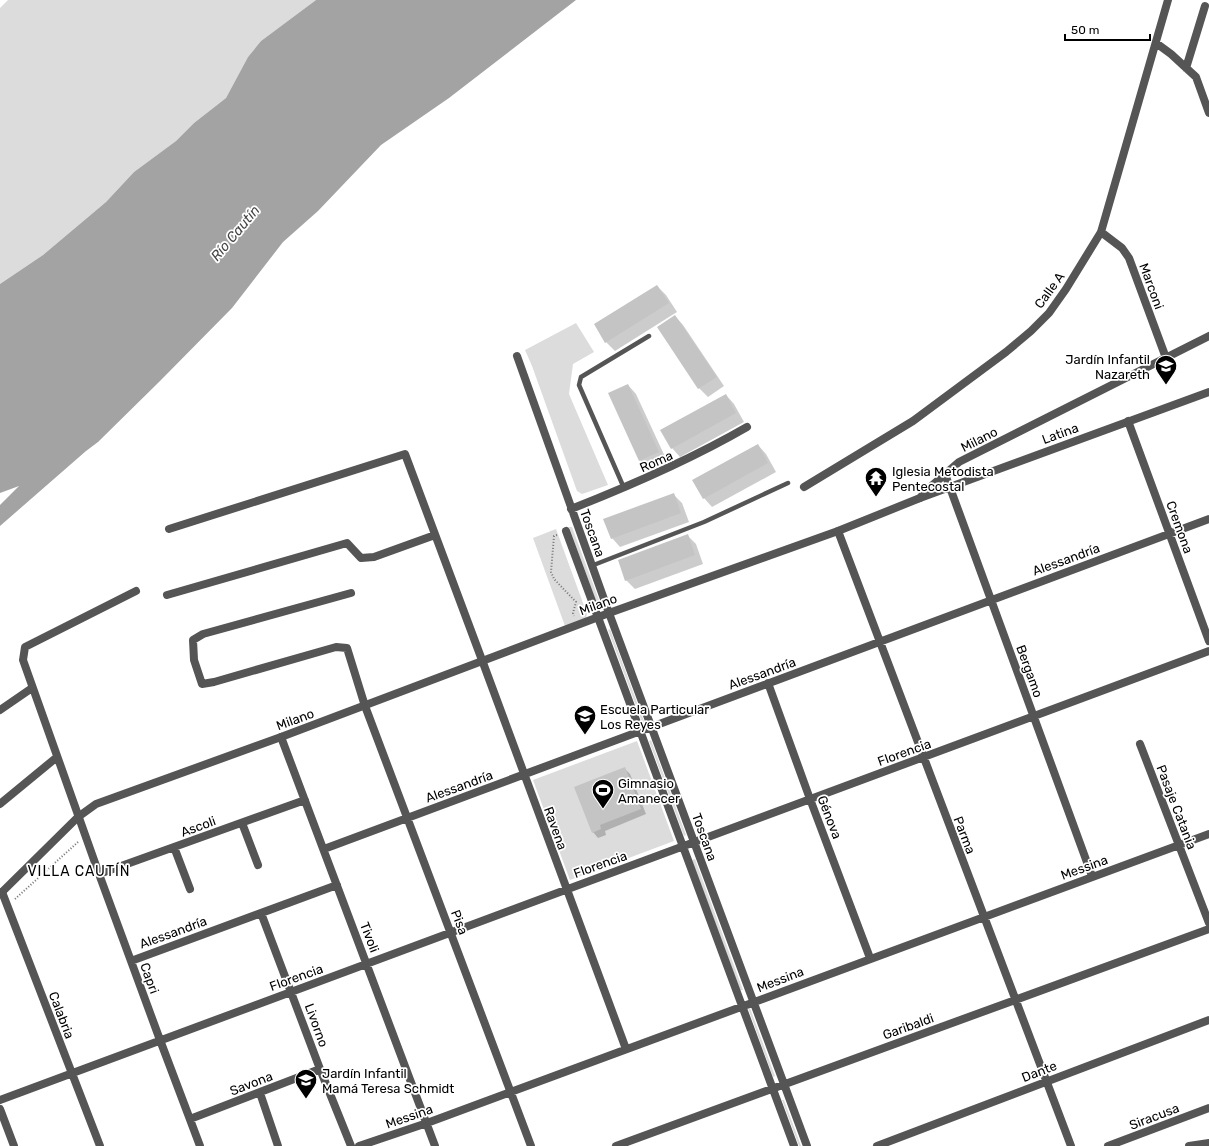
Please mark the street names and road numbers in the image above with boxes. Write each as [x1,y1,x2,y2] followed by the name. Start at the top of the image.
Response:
[1136,261,1167,311] street label: Marconi
[1031,269,1068,311] street label: Calle A
[1040,420,1080,447] street label: Latina
[958,424,1000,455] street label: Milano
[637,448,675,475] street label: Roma
[1163,499,1196,555] street label: Cremona
[577,507,608,559] street label: Toscana
[1030,540,1102,579] street label: Alessandría
[577,591,619,618] street label: Milano
[1012,643,1046,700] street label: Bergamo
[726,654,798,693] street label: Alessandría
[274,706,316,733] street label: Milano
[875,736,933,769] street label: Florencia
[1154,763,1200,852] street label: Pasaje Catania
[423,767,495,806] street label: Alessandría
[814,793,845,841] street label: Génova
[541,805,570,852] street label: Ravena
[689,811,720,863] street label: Toscana
[179,813,218,840] street label: Ascoli
[951,814,979,856] street label: Parma
[571,848,629,881] street label: Florencia
[1059,852,1110,883] street label: Messina
[448,908,471,937] street label: Pisa
[137,913,209,952] street label: Alessandría
[357,920,382,955] street label: Tivoli
[137,961,162,996] street label: Capri
[267,961,325,994] street label: Florencia
[755,964,806,995] street label: Messina
[46,990,77,1041] street label: Calabria
[302,1001,331,1049] street label: Livorno
[881,1010,936,1043] street label: Garibaldi
[1020,1058,1059,1085] street label: Dante
[228,1068,275,1098] street label: Savona
[1127,1100,1181,1133] street label: Siracusa
[384,1101,435,1132] street label: Messina

